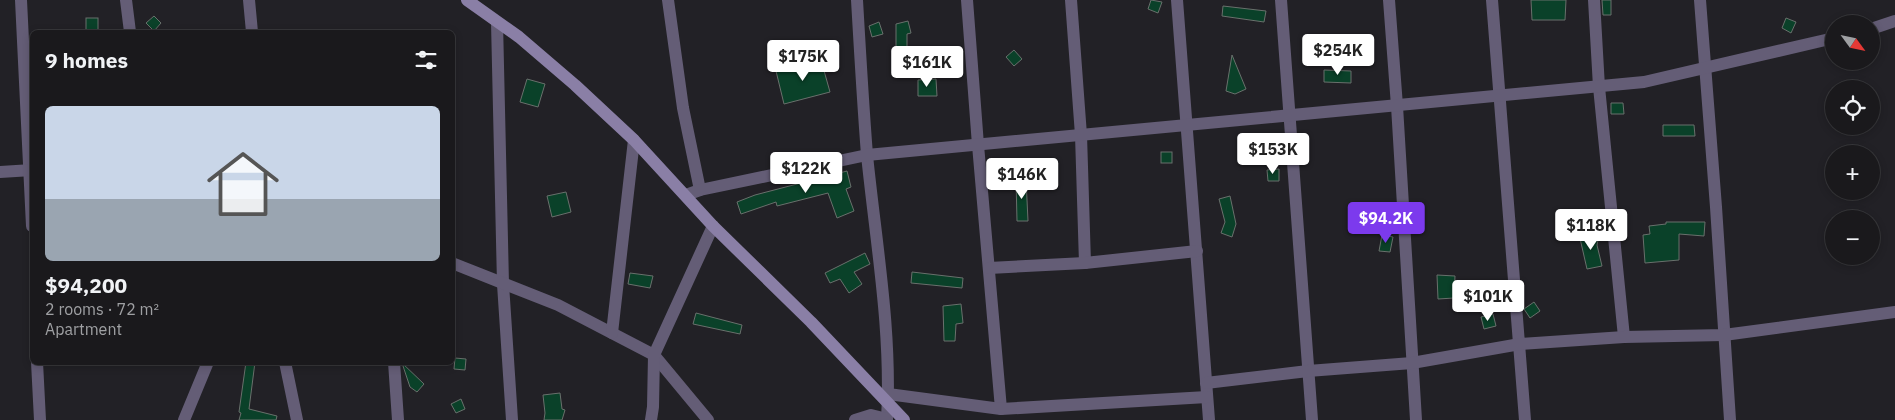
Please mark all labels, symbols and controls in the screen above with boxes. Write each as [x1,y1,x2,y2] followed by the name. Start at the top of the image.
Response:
[1825,15,1880,70] north arrow
[1825,15,1880,265] map controls
[1303,34,1373,76] pin: $254K
[768,39,838,82] pin: $175K
[1313,40,1363,60] text: $254K
[45,46,128,74] text: 9 homes
[412,46,440,74] icon: filters
[778,46,828,66] text: $175K
[892,46,962,88] pin: $161K
[902,52,952,72] text: $161K
[1825,80,1880,135] button: locate
[1238,132,1308,175] pin: $153K
[198,139,288,229] icon: home
[1248,139,1298,159] text: $153K
[1825,145,1880,200] button: +
[771,152,841,194] pin: $122K
[781,158,831,178] text: $122K
[987,158,1057,200] pin: $146K
[997,164,1047,184] text: $146K
[1345,202,1427,244] pin: $94.2K
[1359,208,1413,228] text: $94.2K
[1556,208,1626,251] pin: $118K
[1825,210,1880,265] button: −
[1566,215,1616,235] text: $118K
[45,271,127,299] text: $94,200
[1453,280,1523,322] pin: $101K
[1463,286,1513,306] text: $101K
[45,299,159,319] text: 2 rooms · 72 m²
[45,319,122,339] text: Apartment

